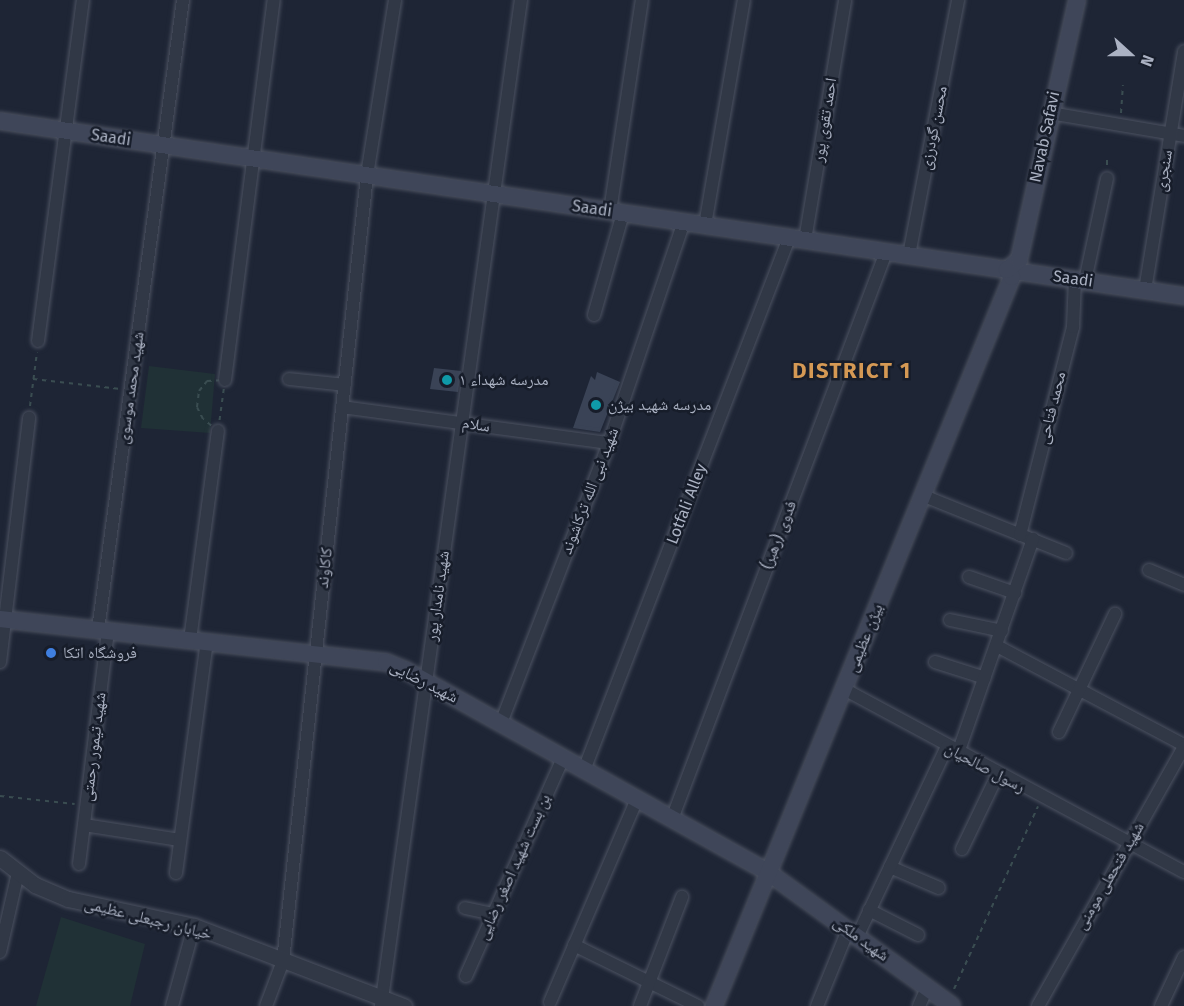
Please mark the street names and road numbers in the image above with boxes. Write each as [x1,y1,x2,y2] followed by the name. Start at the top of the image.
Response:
[809,77,841,163] street label: احمد تقوی پور
[916,84,952,172] street label: محسن گودرزی
[1026,90,1064,184] street label: Navab Safavi
[90,126,132,150] street label: Saadi
[1151,149,1177,193] street label: سنجری
[571,197,613,221] street label: Saadi
[1052,267,1094,291] street label: Saadi
[114,331,148,445] street label: شهید محمد موسوی
[1034,370,1070,446] street label: محمد فتاحی
[461,414,491,436] street label: سلام
[557,425,623,557] street label: شهید نبی الله ترکاشوند
[663,461,711,547] street label: Lotfali Alley
[757,498,801,572] street label: فدوی (رهبر)
[313,547,337,589] street label: کاکاوند
[422,550,454,642] street label: شهید نامدار پور
[843,601,887,675] street label: بیژن عظیمی
[387,657,461,707] street label: شهید رضایی
[78,691,110,803] street label: شهید تیمور رحمتی
[942,739,1028,797] street label: رسول صالحیان
[473,791,555,943] street label: بن بست شهید اصغر رضایی
[1071,819,1149,933] street label: شهید فتحعلی مومنی
[82,894,214,944] street label: خیابان رجبعلی عظیمی
[830,912,892,966] street label: شهید ملکی

